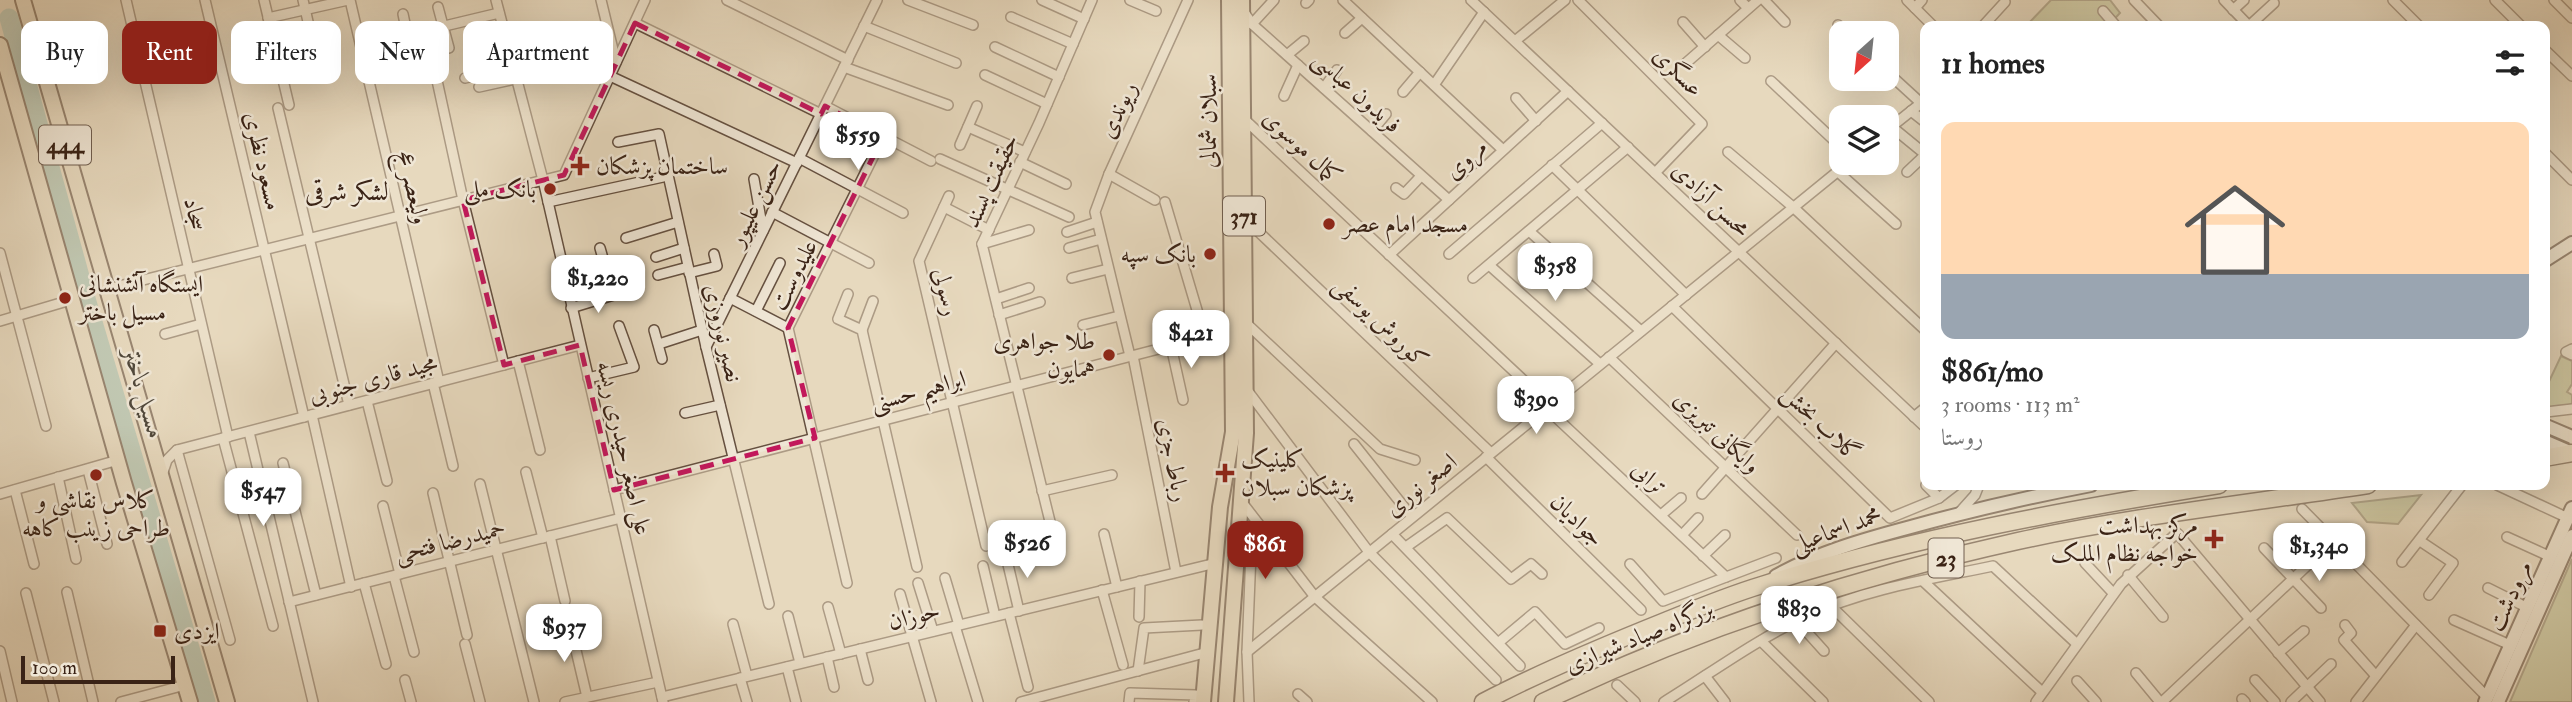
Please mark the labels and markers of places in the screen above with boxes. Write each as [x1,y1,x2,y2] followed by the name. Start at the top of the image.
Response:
[817,113,899,172] pin: $559
[596,151,728,182] place label: ساختمان پزشکان
[570,156,590,176] marker: ساختمان پزشکان
[464,174,536,206] place label: بانک ملی
[542,181,558,197] marker: بانک ملی
[1340,209,1468,245] place label: مسجد امام عصر
[1321,216,1337,232] marker: مسجد امام عصر
[1121,239,1196,270] place label: بانک سپه
[1514,244,1596,303] pin: $358
[1202,246,1218,262] marker: بانک سپه
[541,256,655,315] pin: $1,220
[76,269,203,329] place label: ایستگاه آتشنشانی مسیل باختر
[57,290,73,306] marker: ایستگاه آتشنشانی مسیل باختر
[1150,310,1232,370] pin: $421
[993,326,1095,385] place label: طلا جواهری همایون
[1101,347,1117,363] marker: طلا جواهری همایون
[1495,376,1577,436] pin: $390
[1241,444,1355,503] place label: کلینیک پزشکان سبلان
[1215,463,1235,483] marker: کلینیک پزشکان سبلان
[88,467,104,483] marker: کلاس نقاشی و طراحی زینب کاهه
[222,468,304,528] pin: $547
[22,485,170,544] place label: کلاس نقاشی و طراحی زینب کاهه
[2051,510,2198,574] place label: مرکز بهداشت خواجه نظام الملک
[986,520,1068,580] pin: $526
[1224,522,1306,581] pin: $861
[2262,524,2376,583] pin: $1,340
[2204,529,2224,549] marker: مرکز بهداشت خواجه نظام الملک
[1758,586,1840,646] pin: $830
[523,604,605,664] pin: $937
[174,616,220,647] place label: ایزدی
[152,623,168,639] marker: ایزدی

